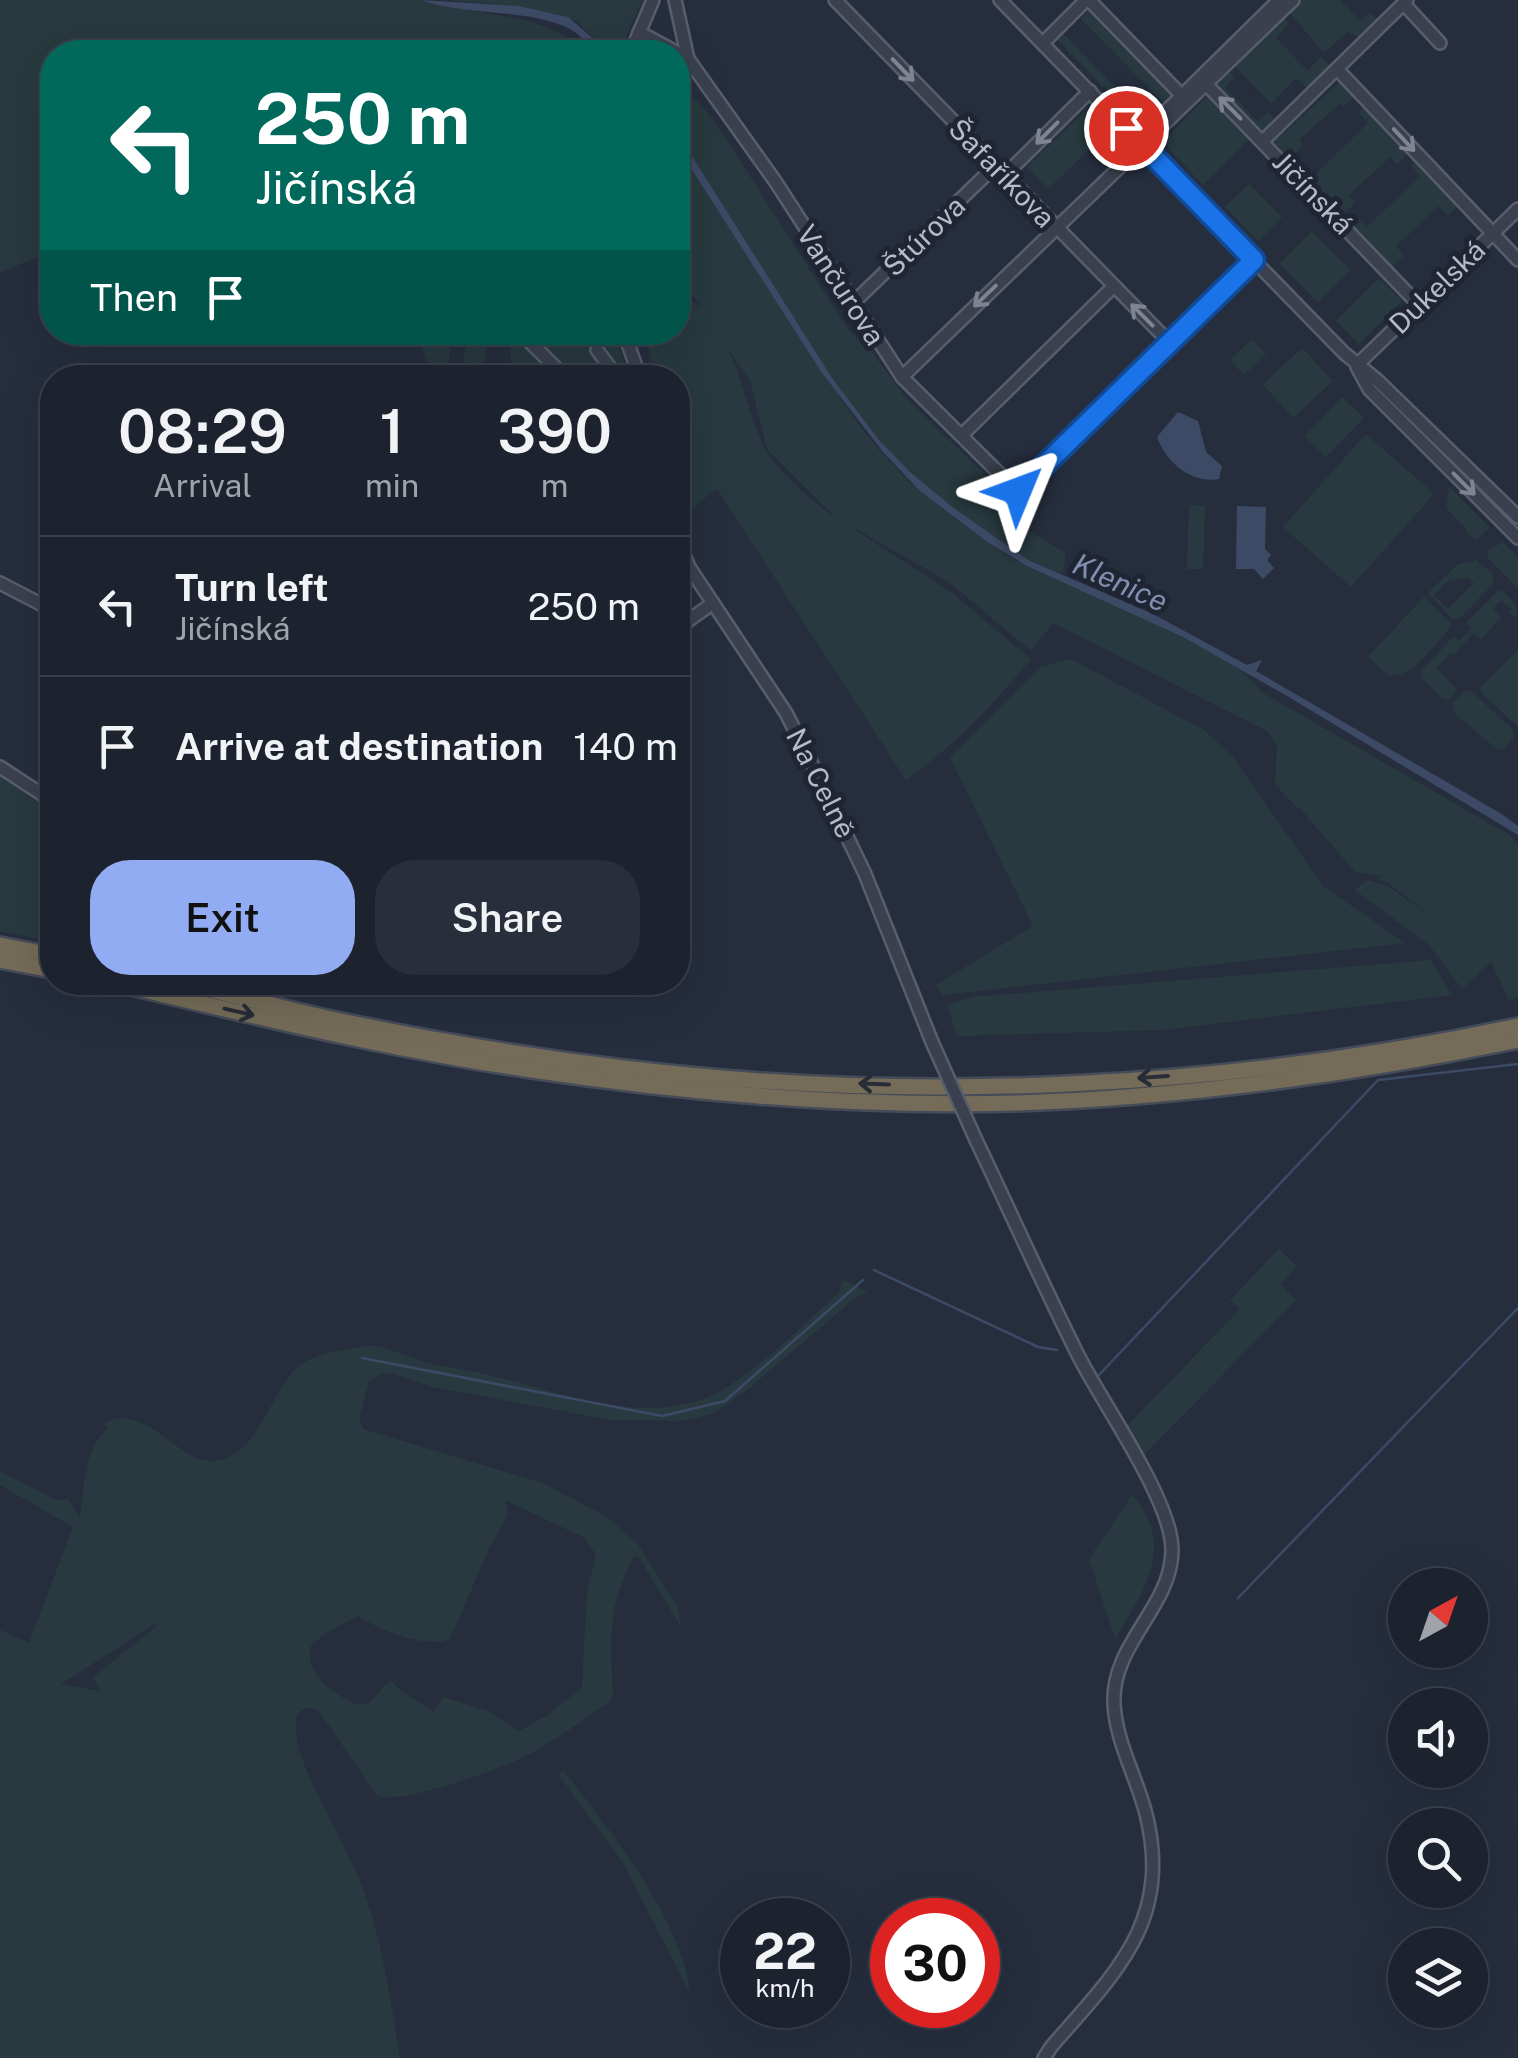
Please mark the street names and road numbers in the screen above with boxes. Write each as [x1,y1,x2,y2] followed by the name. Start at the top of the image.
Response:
[942,111,1062,234] street label: Šafaříkova
[1266,145,1360,240] street label: Jičínská
[876,189,971,283] street label: Štúrova
[790,219,892,351] street label: Vančurova
[1382,233,1491,340] street label: Dukelská
[780,722,863,843] street label: Na Celně

